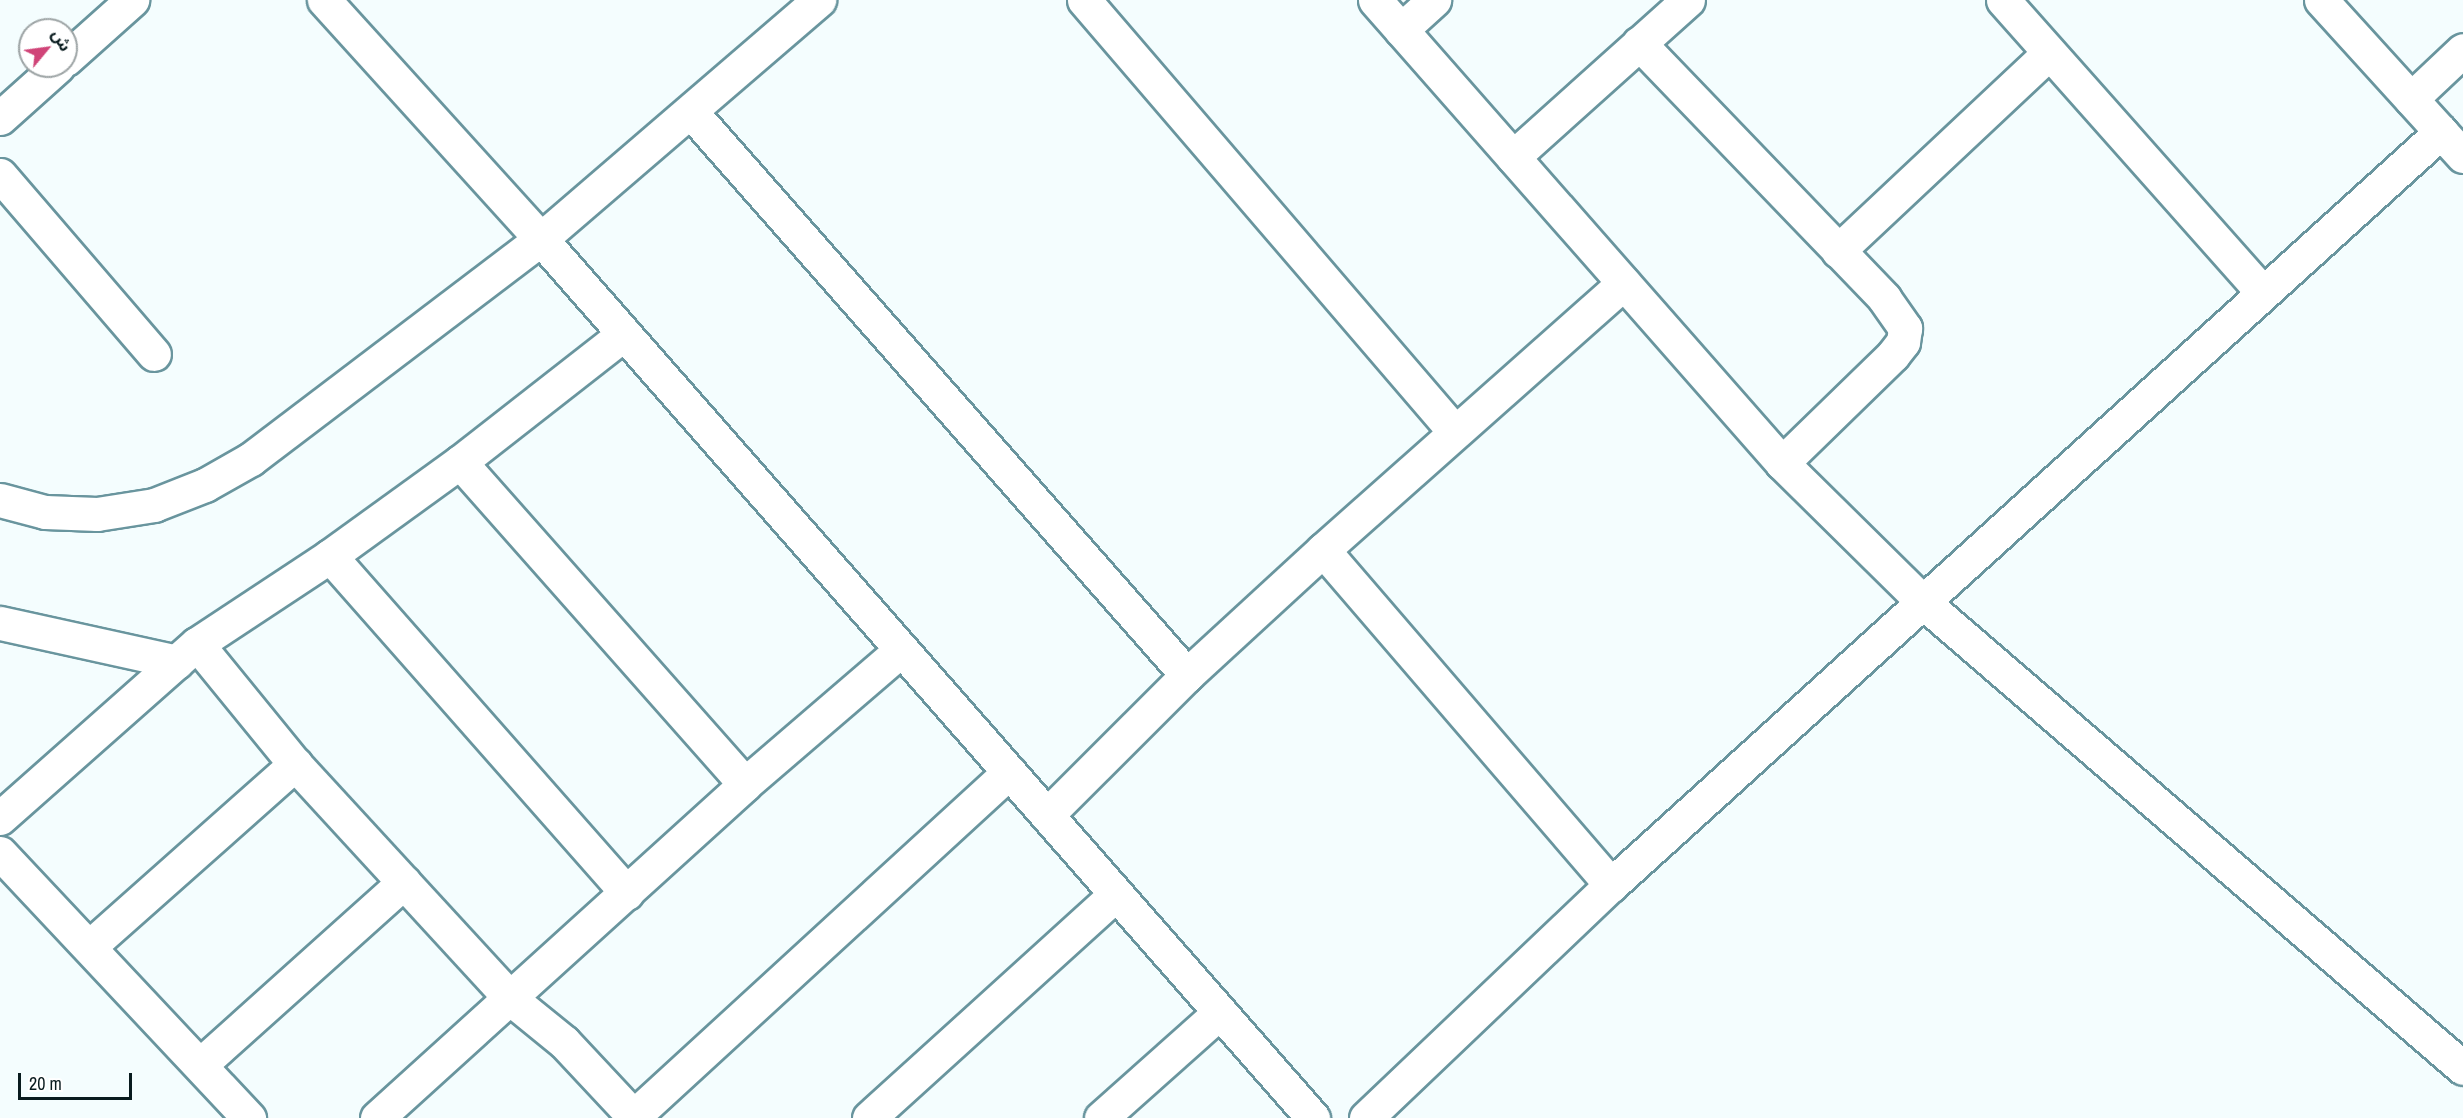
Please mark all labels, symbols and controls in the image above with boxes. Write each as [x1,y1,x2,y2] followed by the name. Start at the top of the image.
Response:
[18,18,78,78] north arrow
[47,25,77,55] text: ش
[21,1061,135,1099] scale bar
[29,1071,62,1096] text: 20 m

